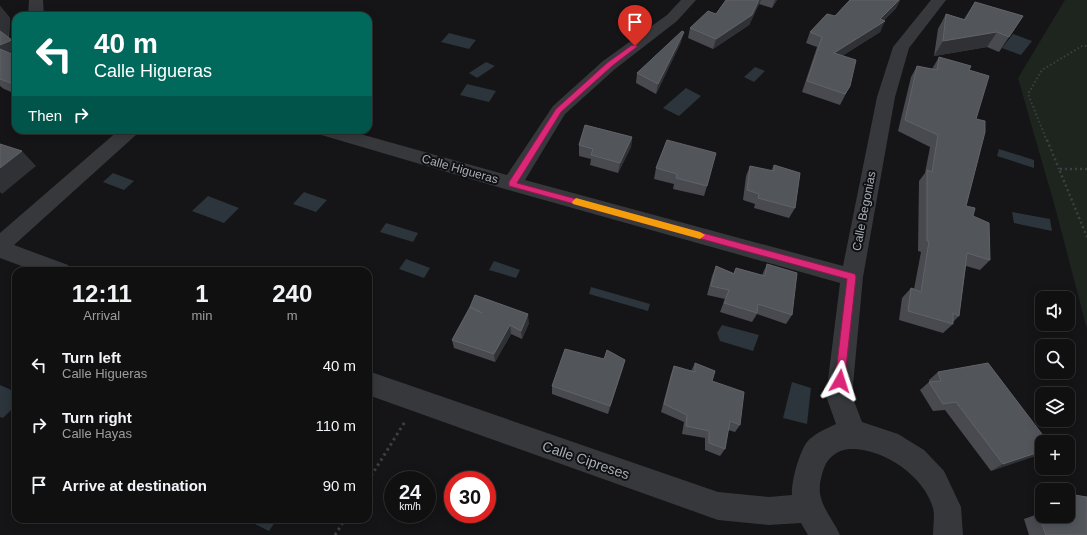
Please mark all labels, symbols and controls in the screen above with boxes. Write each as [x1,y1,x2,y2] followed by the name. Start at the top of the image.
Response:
[618,5,652,46] pin
[624,11,646,33] icon: arrive
[28,28,80,80] icon: left
[94,28,158,59] text: 40 m
[94,61,212,81] text: Calle Higueras
[70,104,92,126] icon: right
[28,107,62,124] text: Then
[420,151,500,187] street label: Calle Higueras
[849,170,879,252] street label: Calle Begonias
[72,280,132,307] text: 12:11
[195,280,209,307] text: 1
[272,280,312,307] text: 240
[1035,291,1075,523] map controls
[1035,291,1075,331] button: sound
[83,308,120,323] text: Arrival
[192,308,212,323] text: min
[287,308,298,323] text: m
[1035,339,1075,379] button: search
[62,349,121,366] text: Turn left
[28,354,50,376] icon: left
[323,357,356,374] text: 40 m
[819,360,861,402] position arrow
[62,366,147,381] text: Calle Higueras
[1035,387,1075,427] button: layers
[62,409,132,426] text: Turn right
[28,414,50,436] icon: right
[315,417,356,434] text: 110 m
[62,426,132,441] text: Calle Hayas
[1035,435,1075,475] button: +
[540,438,632,482] street label: Calle Cipreses
[444,471,496,523] speed limit sign: 30
[28,474,50,496] icon: arrive
[62,477,207,494] text: Arrive at destination
[323,477,356,494] text: 90 m
[399,481,421,503] text: 24
[1035,483,1075,523] button: −
[399,501,421,512] text: km/h

